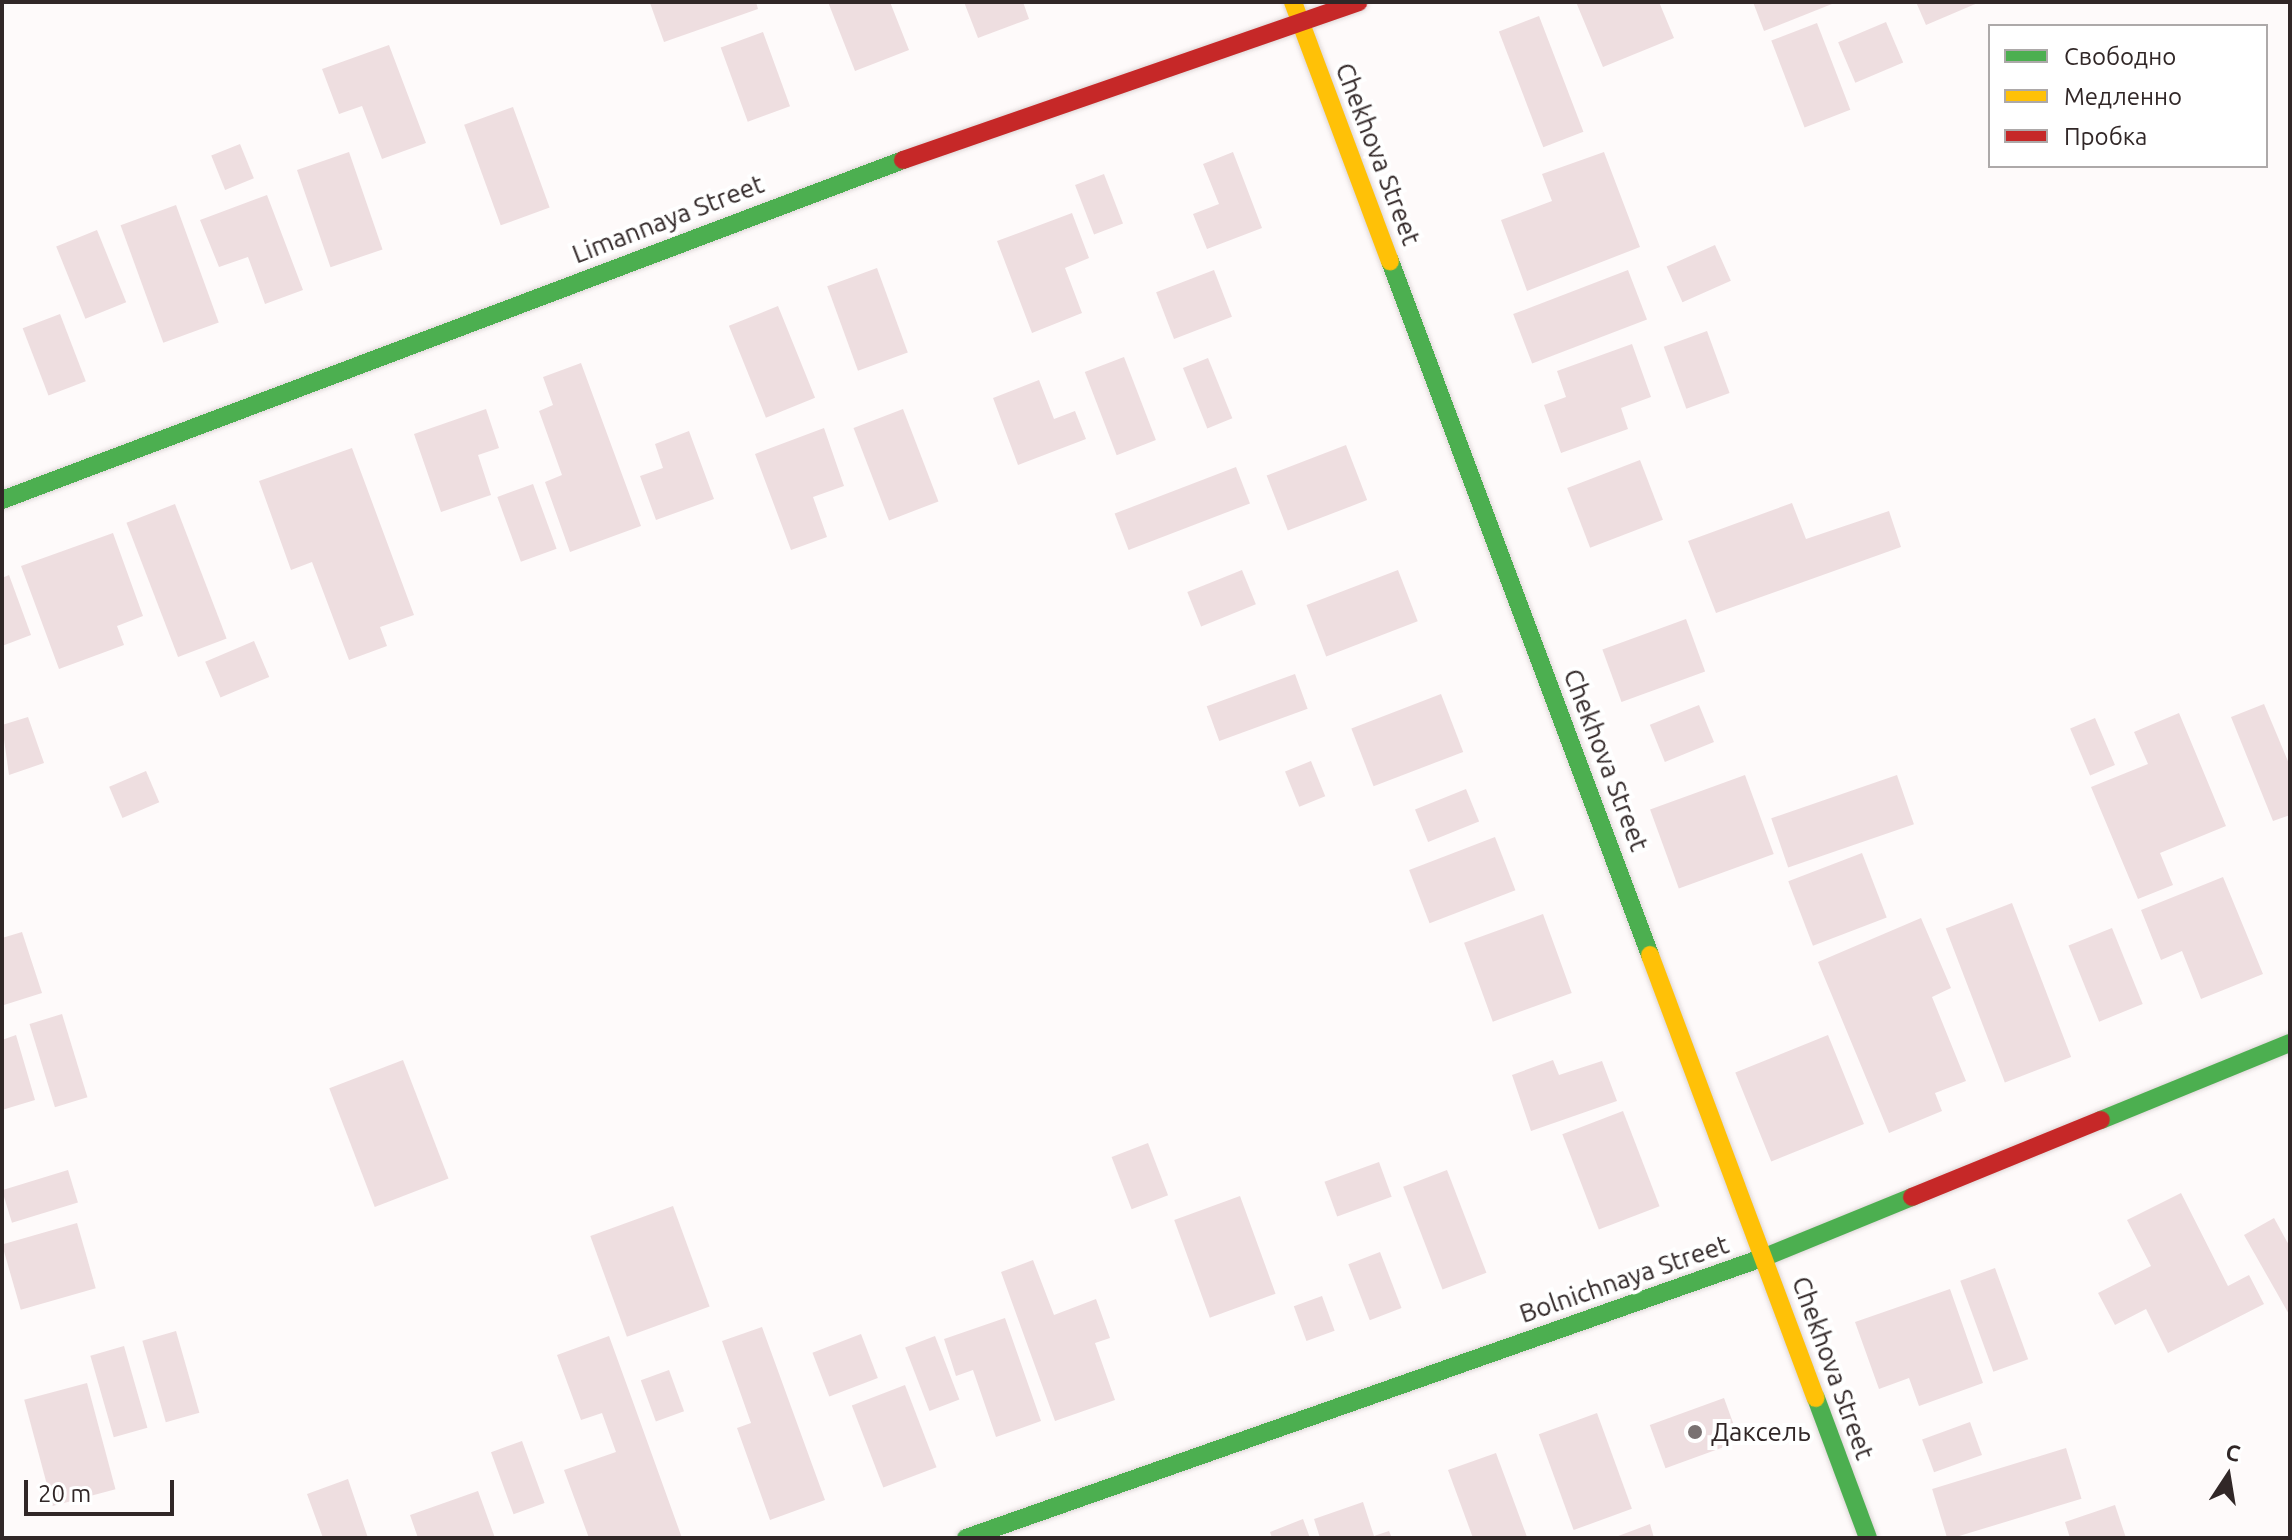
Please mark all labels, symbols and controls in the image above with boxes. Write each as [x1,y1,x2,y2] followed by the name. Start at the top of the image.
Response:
[1988,24,2268,168] legend
[2064,43,2176,70] text: Свободно
[1329,58,1427,250] street label: Chekhova Street
[2064,83,2182,110] text: Медленно
[2064,123,2147,150] text: Пробка
[568,168,768,270] street label: Limannaya Street
[1557,664,1655,856] street label: Chekhova Street
[1515,1229,1733,1329] street label: Bolnichnaya Street
[1785,1272,1881,1464] street label: Chekhova Street
[1711,1416,1811,1448] place label: Даксель
[1686,1423,1704,1441] marker: Даксель
[2188,1436,2268,1516] north arrow
[2224,1438,2243,1466] text: С
[28,1464,178,1514] scale bar
[38,1480,91,1507] text: 20 m

